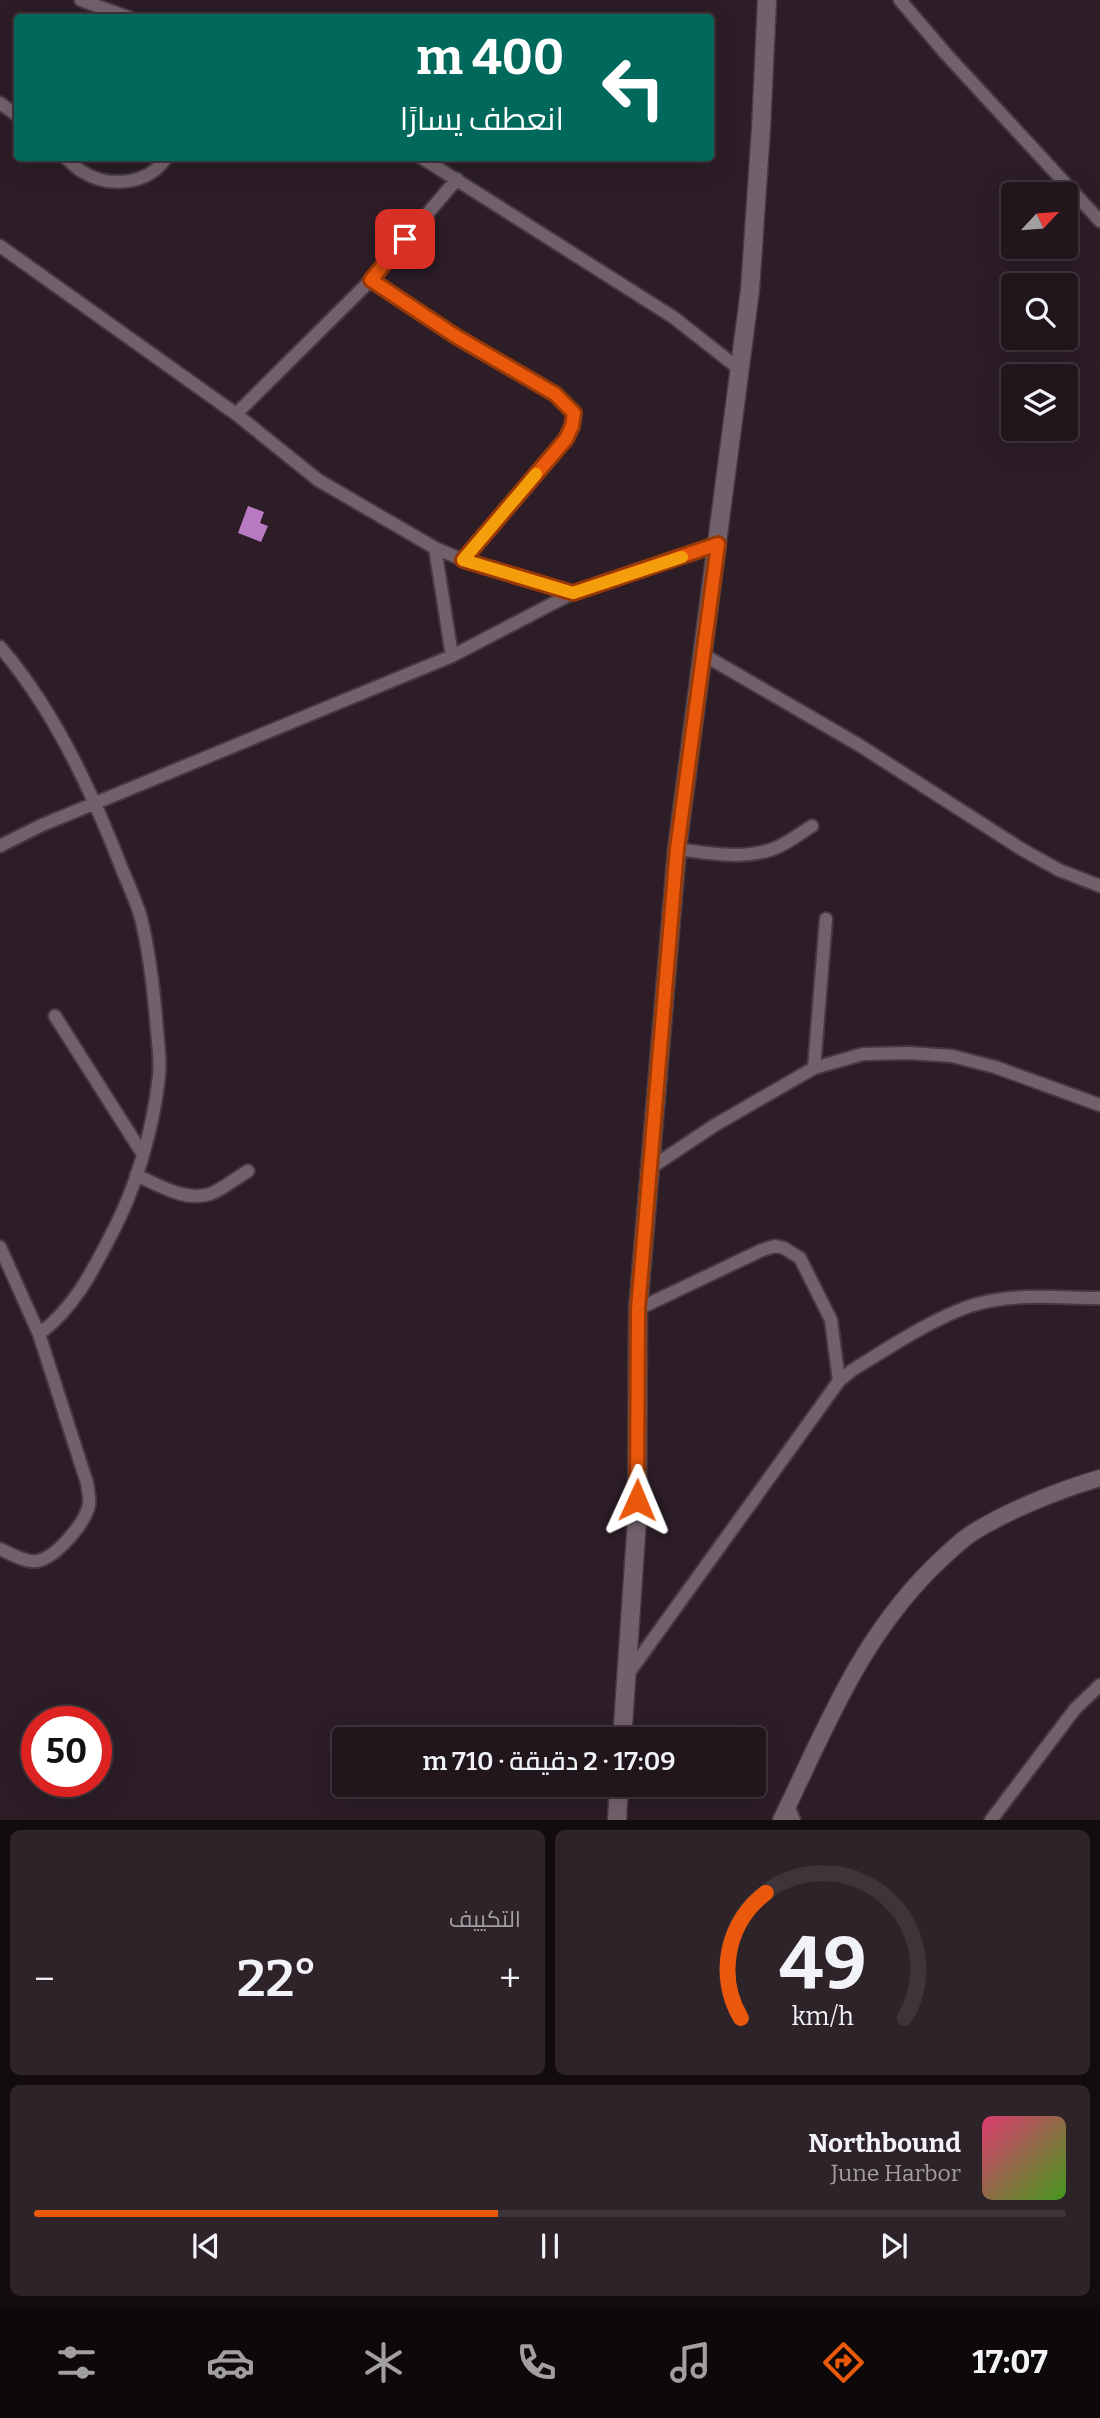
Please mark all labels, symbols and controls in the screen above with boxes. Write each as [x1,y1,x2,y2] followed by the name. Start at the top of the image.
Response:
[416,28,564,87] text: 400 m
[588,42,679,133] icon: left
[400,100,564,138] text: انعطف يسارًا
[1001,182,1078,259] north arrow
[1001,182,1078,441] map controls
[375,209,435,269] pin
[386,220,424,258] icon: arrive
[1001,273,1078,350] button: search
[1001,364,1078,441] button: layers
[600,1463,674,1537] position arrow
[21,1706,112,1797] speed limit sign: 50
[422,1746,676,1777] text: 17:09 · 2 دقيقة · 710 m
[449,1905,521,1933] text: التكييف
[779,1921,866,2008] text: 49
[237,1947,318,2010] text: 22°
[34,1956,55,2002] text: −
[499,1956,521,2002] text: +
[792,2002,854,2032] text: km/h
[808,2128,961,2159] text: Northbound
[831,2159,961,2187] text: June Harbor
[187,2227,225,2265] icon: previous
[531,2227,569,2265] icon: pause
[875,2227,913,2265] icon: next
[52,2338,101,2387] icon: filters
[206,2338,255,2387] icon: car
[359,2338,408,2387] icon: climate
[512,2338,561,2387] icon: phone
[666,2338,715,2387] icon: music
[819,2338,868,2387] icon: directions
[972,2343,1048,2381] text: 17:07

